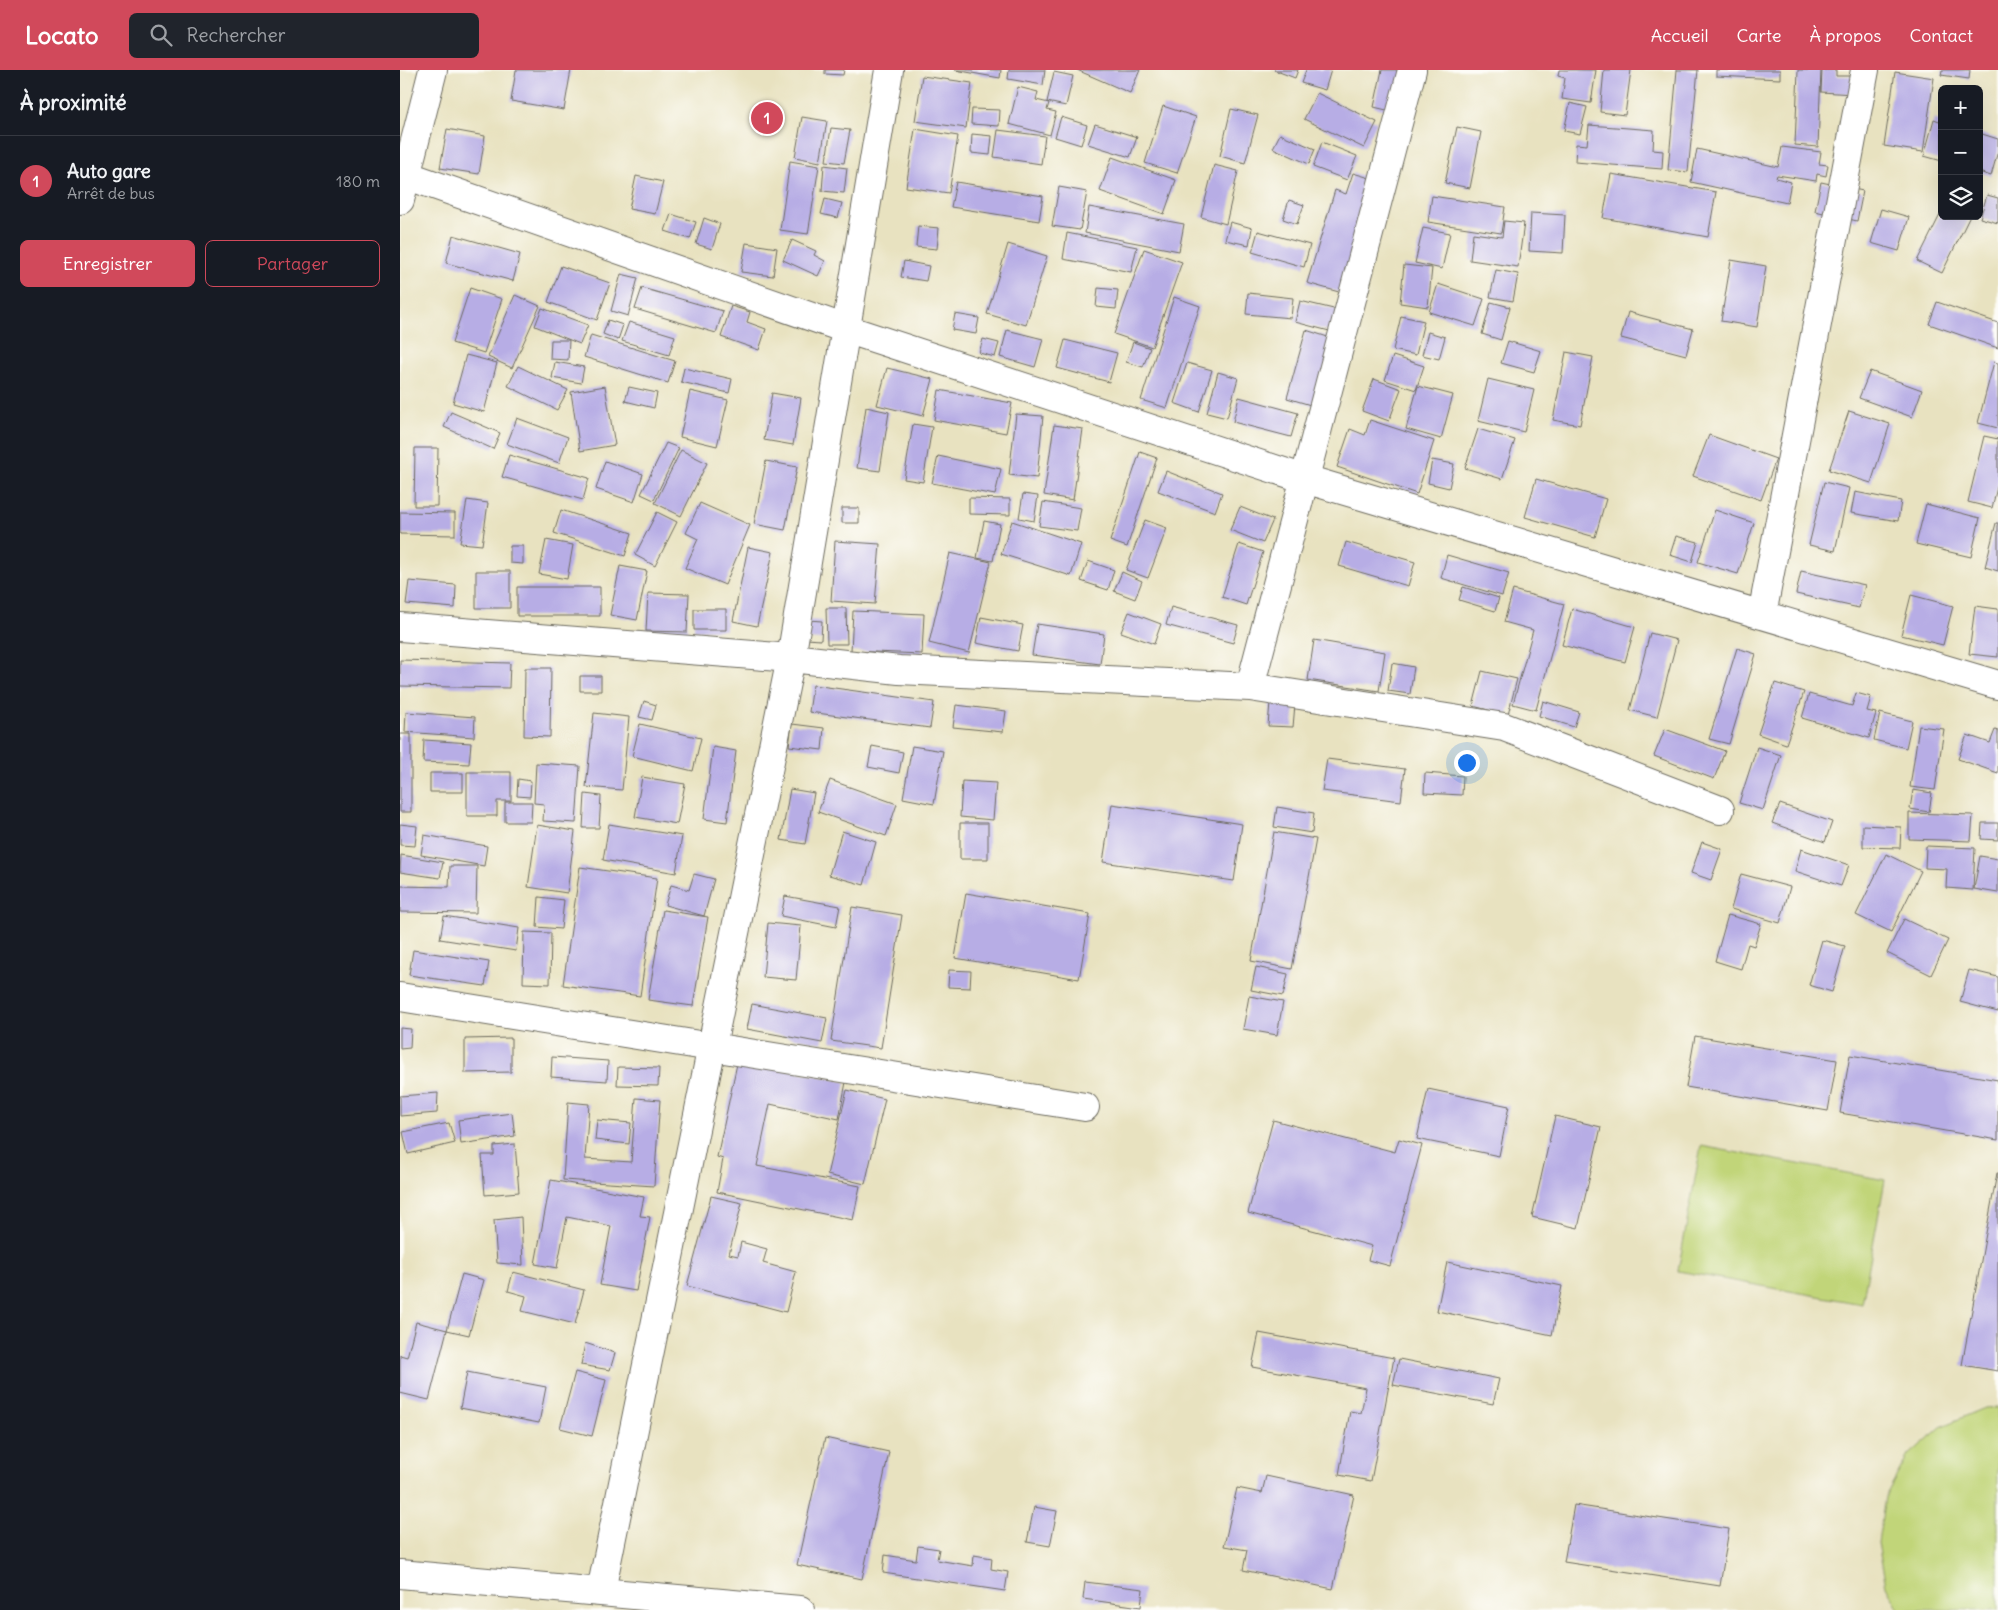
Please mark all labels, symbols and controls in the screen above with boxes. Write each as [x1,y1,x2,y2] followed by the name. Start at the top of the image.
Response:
[129,13,479,58] search box
[25,20,99,50] text: Locato
[147,21,175,49] icon: search
[187,23,286,47] text: Rechercher
[1651,24,1709,47] text: Accueil
[1737,24,1782,47] text: Carte
[1810,24,1881,47] text: À propos
[1909,24,1973,47] text: Contact
[1938,85,1983,220] map controls
[1938,85,1983,130] button: +
[20,89,127,116] text: À proximité
[751,99,783,137] pin: 1
[1938,130,1983,175] button: −
[67,159,151,183] text: Auto gare
[33,171,39,191] text: 1
[336,171,380,191] text: 180 m
[1938,175,1983,220] button: layers
[67,183,155,203] text: Arrêt de bus
[20,240,195,287] button: Enregistrer
[205,240,380,287] button: Partager
[1454,750,1480,776] your location

